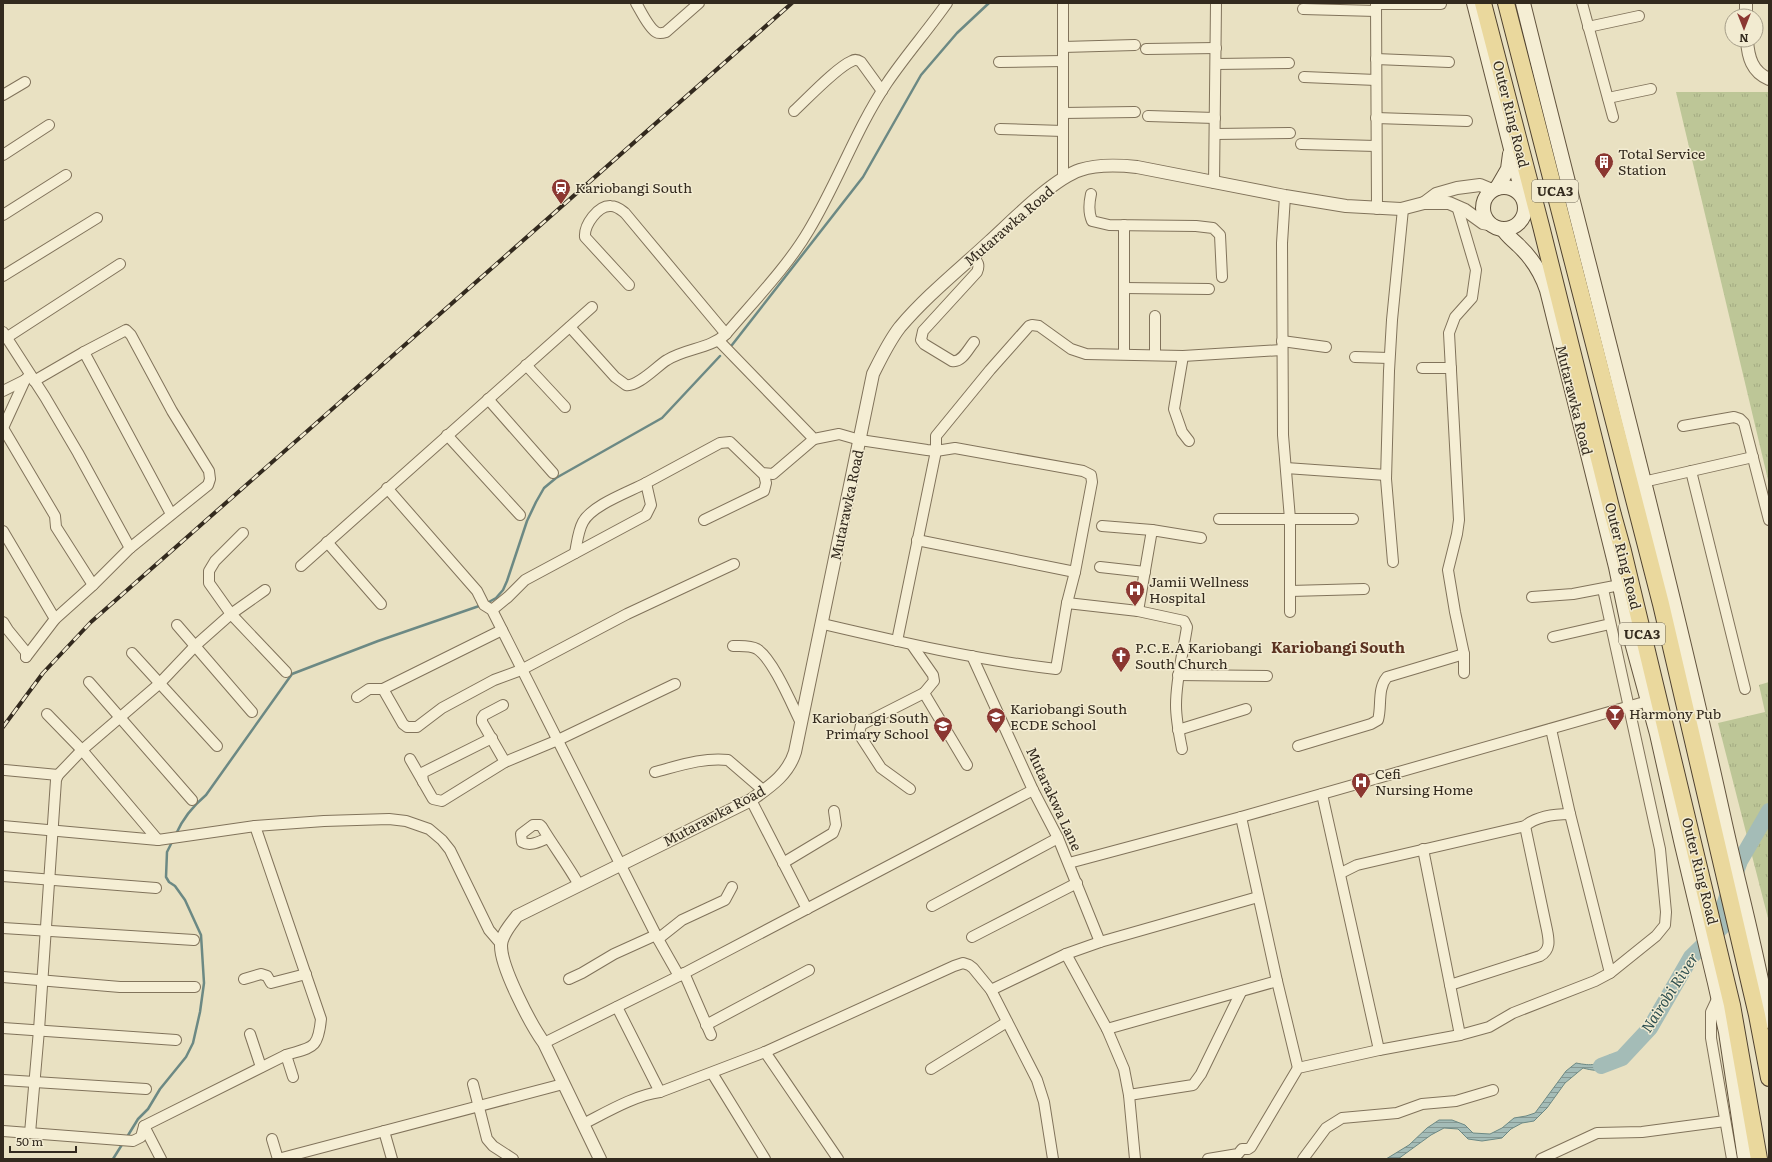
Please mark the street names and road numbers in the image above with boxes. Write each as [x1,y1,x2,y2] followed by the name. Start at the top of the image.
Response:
[1489,58,1535,170] street label: Outer Ring Road
[959,180,1058,270] street label: Mutarawka Road
[1532,180,1578,202] road number: UCA3
[1552,343,1598,457] street label: Mutarawka Road
[824,447,868,562] street label: Mutarawka Road
[1601,500,1647,612] street label: Outer Ring Road
[1619,623,1665,645] road number: UCA3
[1022,743,1088,854] street label: Mutarakwa Lane
[659,780,768,850] street label: Mutarawka Road
[1678,815,1724,927] street label: Outer Ring Road

